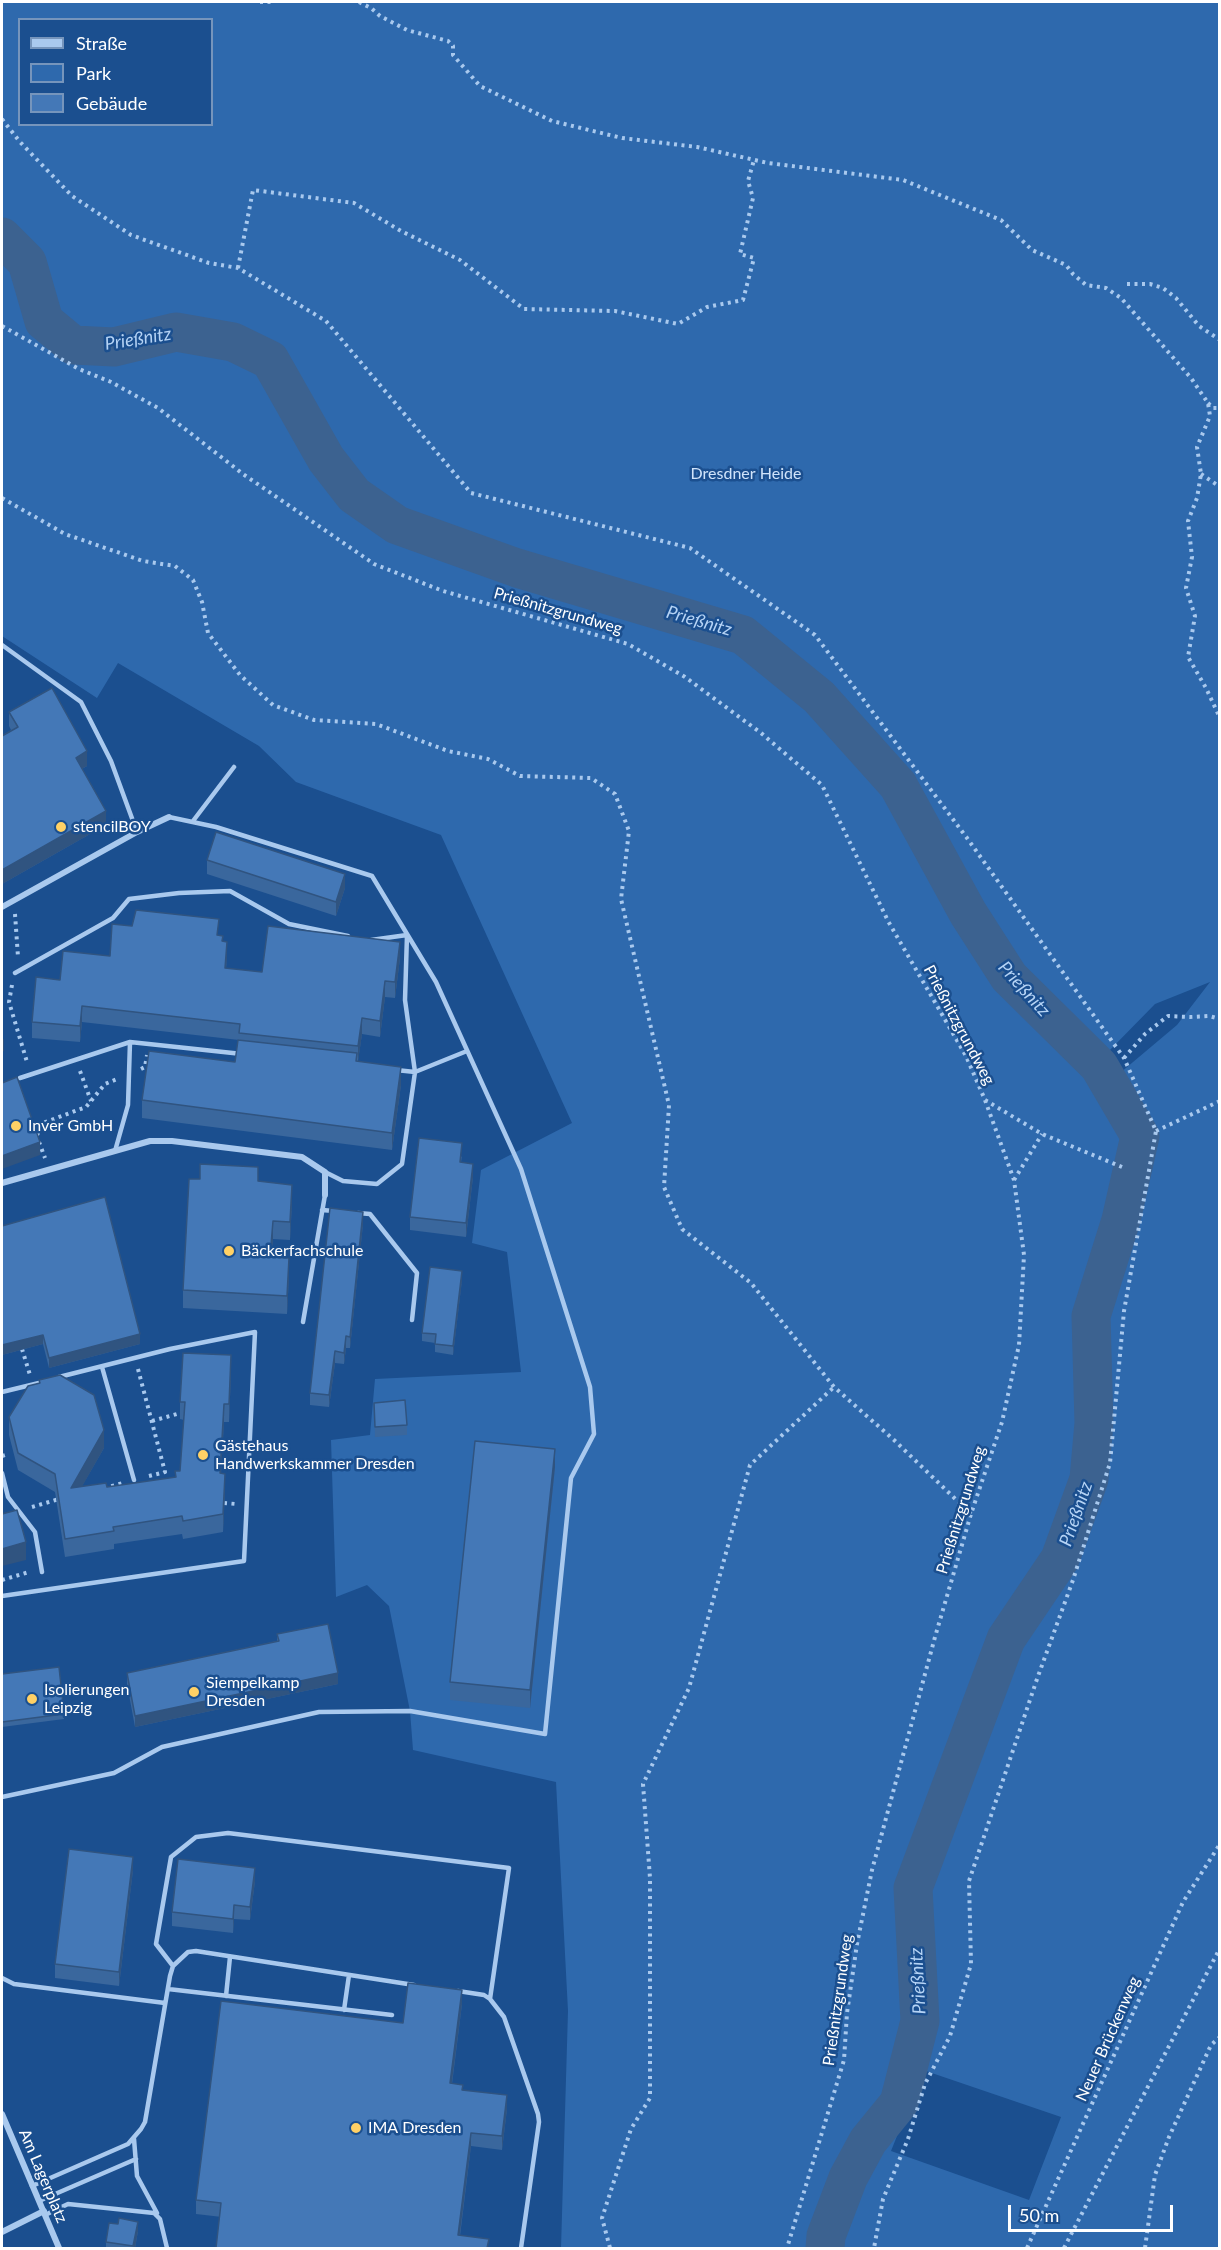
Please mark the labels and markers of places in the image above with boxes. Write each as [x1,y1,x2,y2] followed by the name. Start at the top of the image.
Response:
[73,817,151,837] place label: stencilBOY
[54,820,68,834] marker: stencilBOY
[28,1116,113,1136] place label: Inver GmbH
[9,1119,23,1133] marker: Inver GmbH
[241,1241,363,1261] place label: Bäckerfachschule
[222,1244,236,1258] marker: Bäckerfachschule
[215,1436,415,1474] place label: Gästehaus Handwerkskammer Dresden
[196,1448,210,1462] marker: Gästehaus Handwerkskammer Dresden
[206,1673,299,1711] place label: Siempelkamp Dresden
[44,1680,130,1718] place label: Isolierungen Leipzig
[187,1685,201,1699] marker: Siempelkamp Dresden
[25,1692,39,1706] marker: Isolierungen Leipzig
[368,2118,461,2138] place label: IMA Dresden
[349,2121,363,2135] marker: IMA Dresden

